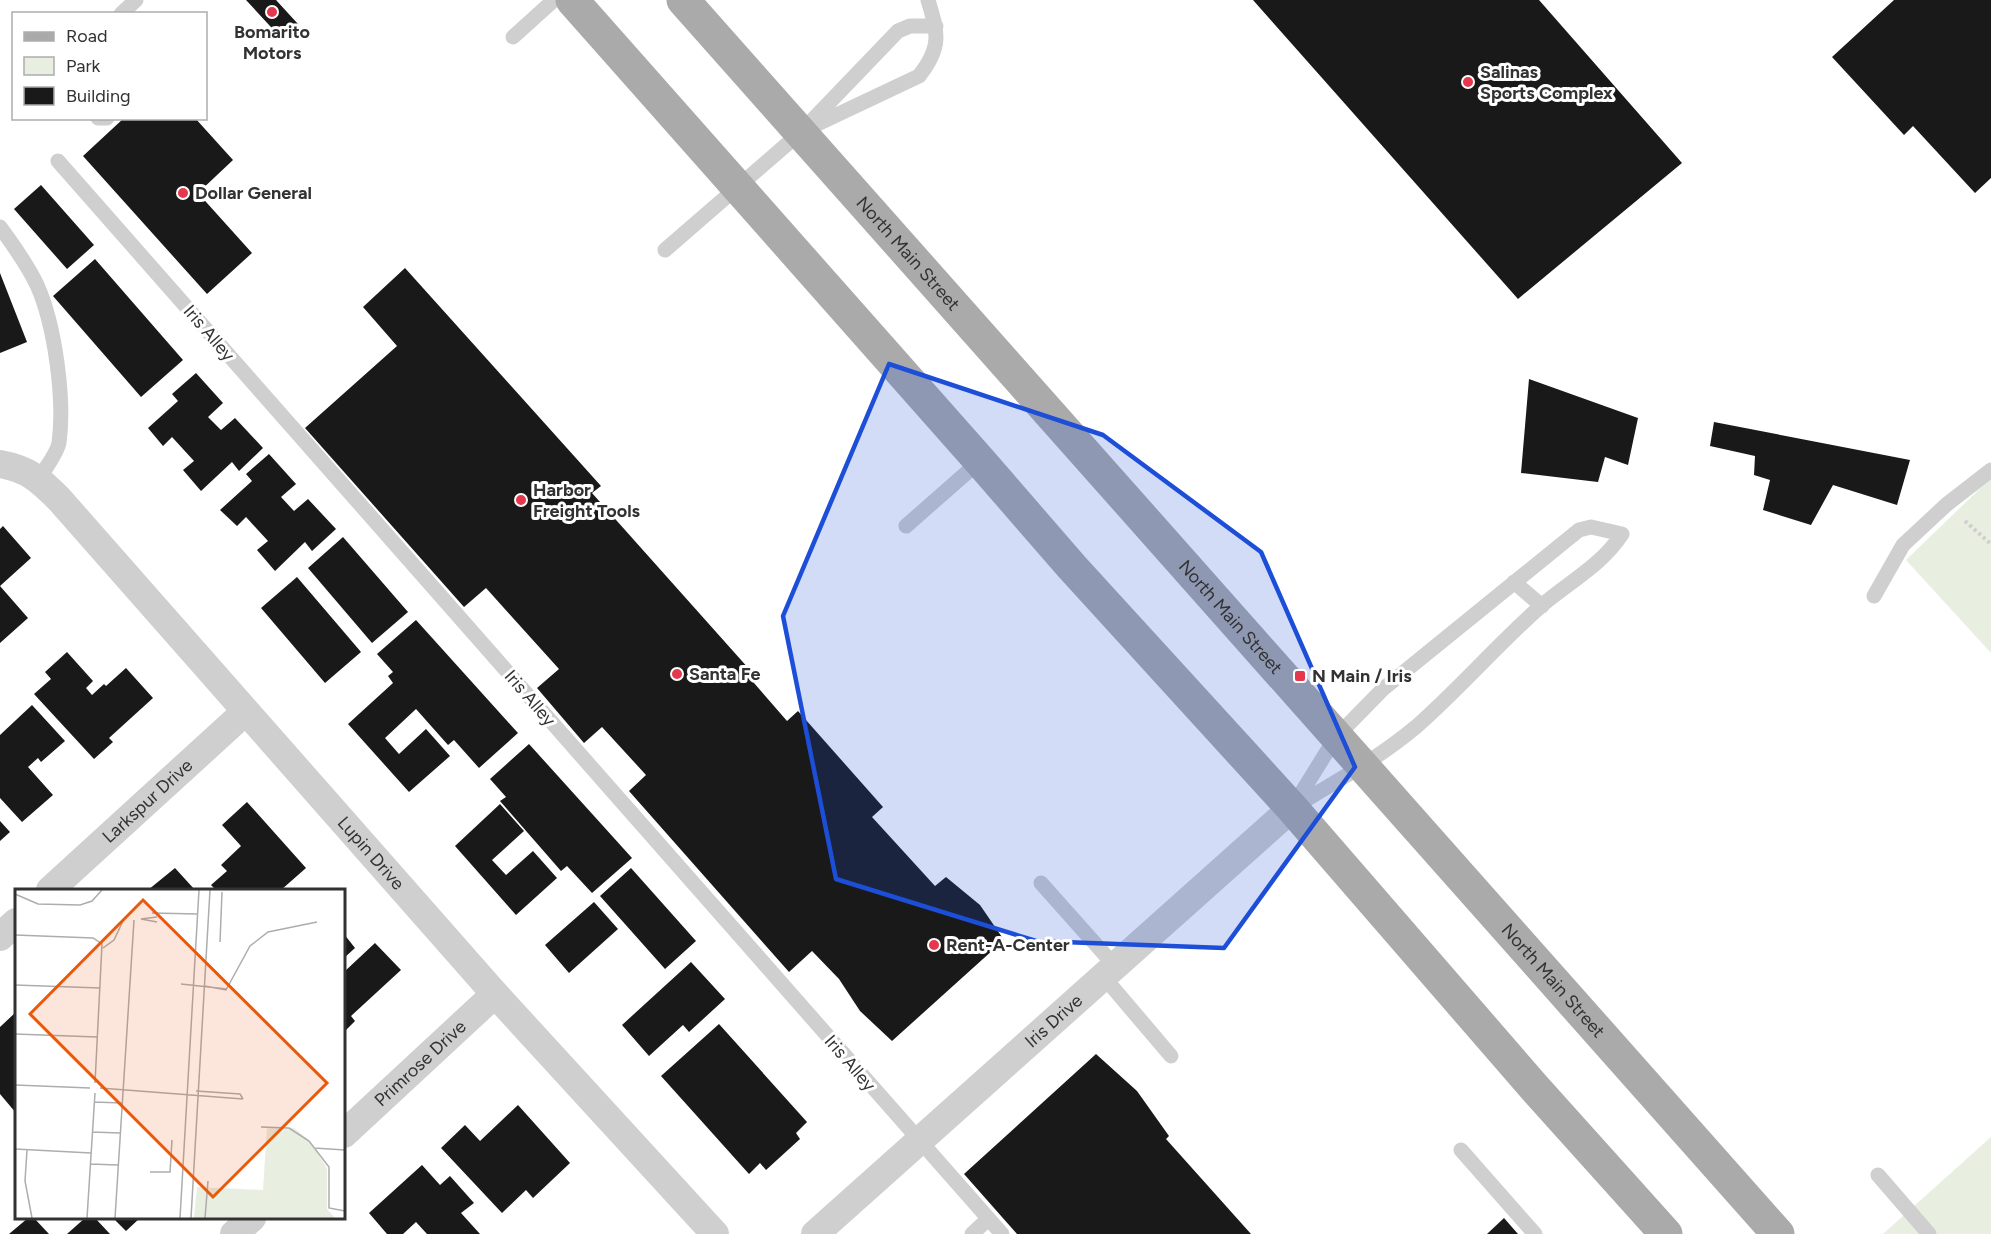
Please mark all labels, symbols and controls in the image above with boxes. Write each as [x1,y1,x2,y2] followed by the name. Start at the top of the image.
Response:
[265,5,279,19] marker: Bomarito Motors
[12,12,207,120] legend
[234,21,310,64] place label: Bomarito Motors
[66,25,107,47] text: Road
[66,55,101,77] text: Park
[1480,61,1613,104] place label: Salinas Sports Complex
[1461,75,1475,89] marker: Salinas Sports Complex
[66,85,131,107] text: Building
[195,182,312,204] place label: Dollar General
[176,186,190,200] marker: Dollar General
[852,192,965,315] street label: North Main Street
[179,300,240,366] street label: Iris Alley
[533,479,641,522] place label: Harbor Freight Tools
[514,493,528,507] marker: Harbor Freight Tools
[1174,555,1287,679] street label: North Main Street
[689,663,761,685] place label: Santa Fe
[500,665,561,731] street label: Iris Alley
[1312,665,1412,687] place label: N Main / Iris
[670,667,684,681] marker: Santa Fe
[1293,669,1307,683] marker: N Main / Iris
[98,754,197,848] street label: Larkspur Drive
[333,812,409,894] street label: Lupin Drive
[15,889,345,1219] inset map
[1497,919,1610,1042] street label: North Main Street
[946,934,1070,956] place label: Rent-A-Center
[927,938,941,952] marker: Rent-A-Center
[1020,989,1087,1052] street label: Iris Drive
[370,1015,471,1111] street label: Primrose Drive
[820,1030,881,1096] street label: Iris Alley

